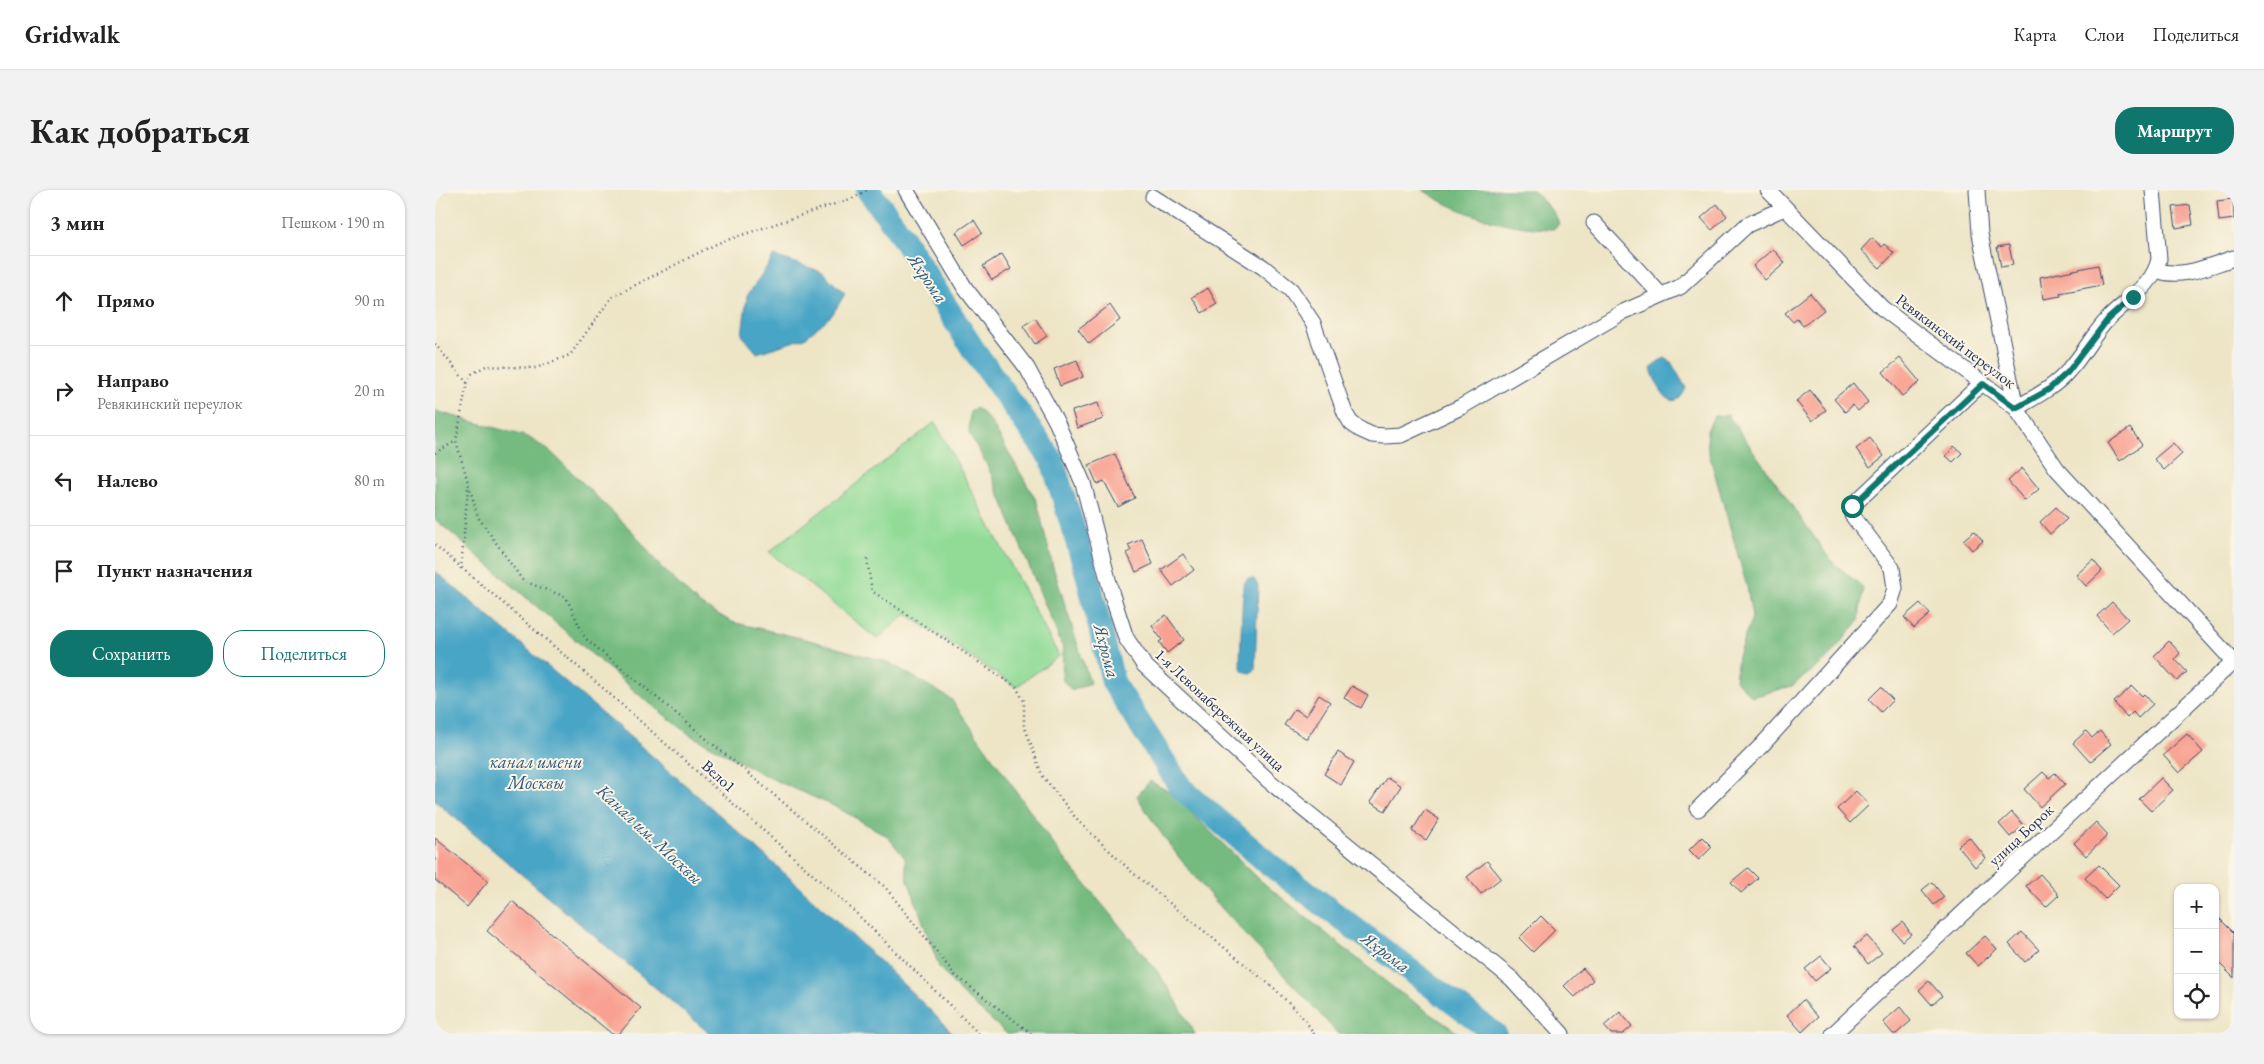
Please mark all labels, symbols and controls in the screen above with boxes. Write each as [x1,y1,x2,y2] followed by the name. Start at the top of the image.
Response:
[25,19,120,50] text: Gridwalk
[2014,23,2057,46] text: Карта
[2085,23,2124,46] text: Слои
[2152,23,2239,46] text: Поделиться
[2115,107,2234,154] button: Маршрут
[30,108,250,153] text: Как добраться
[50,209,105,236] text: 3 мин
[281,212,385,233] text: Пешком · 190 m
[901,247,953,308] water label: Яхрома
[2122,286,2145,309] route end
[50,287,78,315] icon: ahead
[97,288,155,313] text: Прямо
[1892,289,2021,393] street label: Ревякинский переулок
[354,290,385,311] text: 90 m
[97,368,169,393] text: Направо
[50,377,78,405] icon: right
[354,380,385,401] text: 20 m
[97,393,242,414] text: Ревякинский переулок
[50,467,78,495] icon: left
[97,468,158,493] text: Налево
[354,470,385,491] text: 80 m
[1841,495,1864,518] route start
[50,557,78,585] icon: arrive
[97,558,253,583] text: Пункт назначения
[1087,620,1125,681] water label: Яхрома
[50,630,213,677] button: Сохранить
[223,630,385,677] button: Поделиться
[1150,644,1290,776] street label: 1-я Левонабережная улица
[490,750,582,794] water label: канал имени Москвы
[698,755,740,797] street label: Вело1
[591,778,708,889] water label: Канал им. Москвы
[1984,799,2058,871] street label: улица Борок
[2174,884,2219,1019] map controls
[2174,884,2219,929] button: +
[1355,925,1415,978] water label: Яхрома
[2174,929,2219,974] button: −
[2174,974,2219,1019] button: locate

